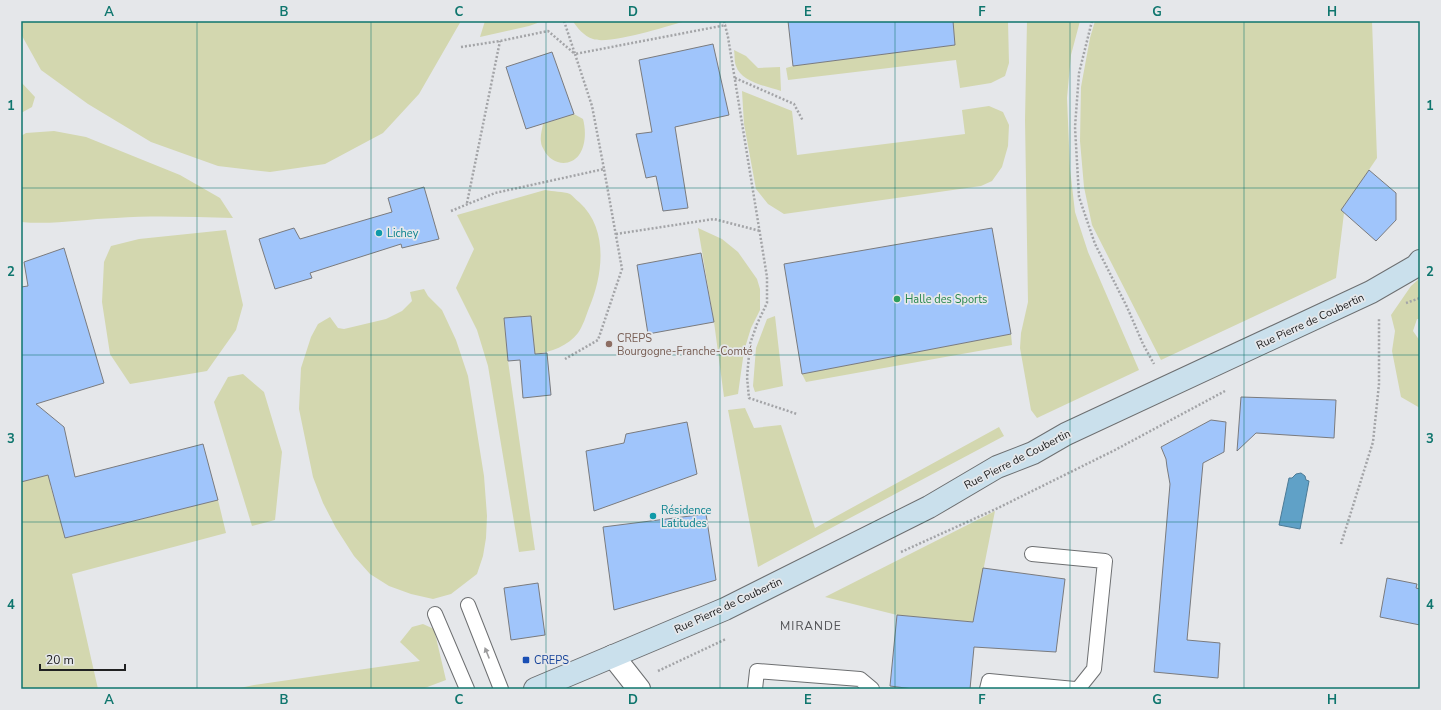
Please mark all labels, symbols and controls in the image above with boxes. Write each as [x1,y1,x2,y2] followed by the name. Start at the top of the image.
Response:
[104,3,114,21] text: A
[280,3,289,21] text: B
[455,3,464,21] text: C
[628,3,638,21] text: D
[804,3,812,21] text: E
[978,3,986,21] text: F
[1152,3,1162,21] text: G
[1327,3,1337,21] text: H
[7,97,15,115] text: 1
[1426,97,1434,115] text: 1
[387,226,419,241] place label: Lichey
[374,228,384,238] marker: Lichey
[7,263,15,281] text: 2
[1426,263,1434,281] text: 2
[1254,290,1367,353] street label: Rue Pierre de Coubertin
[905,292,987,307] place label: Halle des Sports
[892,294,902,304] marker: Halle des Sports
[617,331,753,359] place label: CREPS Bourgogne-Franche-Comté
[604,339,614,349] marker: CREPS Bourgogne-Franche-Comté
[961,426,1073,493] street label: Rue Pierre de Coubertin
[7,430,15,448] text: 3
[1426,430,1434,448] text: 3
[661,503,711,531] place label: Résidence Latitudes
[648,511,658,521] marker: Résidence Latitudes
[672,574,785,637] street label: Rue Pierre de Coubertin
[7,596,15,614] text: 4
[1426,596,1434,614] text: 4
[780,618,842,634] district label: MIRANDE
[40,646,125,672] scale bar
[484,646,490,658] one-way arrow
[46,652,74,668] text: 20 m
[534,653,569,668] place label: CREPS
[521,655,531,665] marker: CREPS
[104,691,114,709] text: A
[280,691,289,709] text: B
[455,691,464,709] text: C
[628,691,638,709] text: D
[804,691,812,709] text: E
[978,691,986,709] text: F
[1152,691,1162,709] text: G
[1327,691,1337,709] text: H

